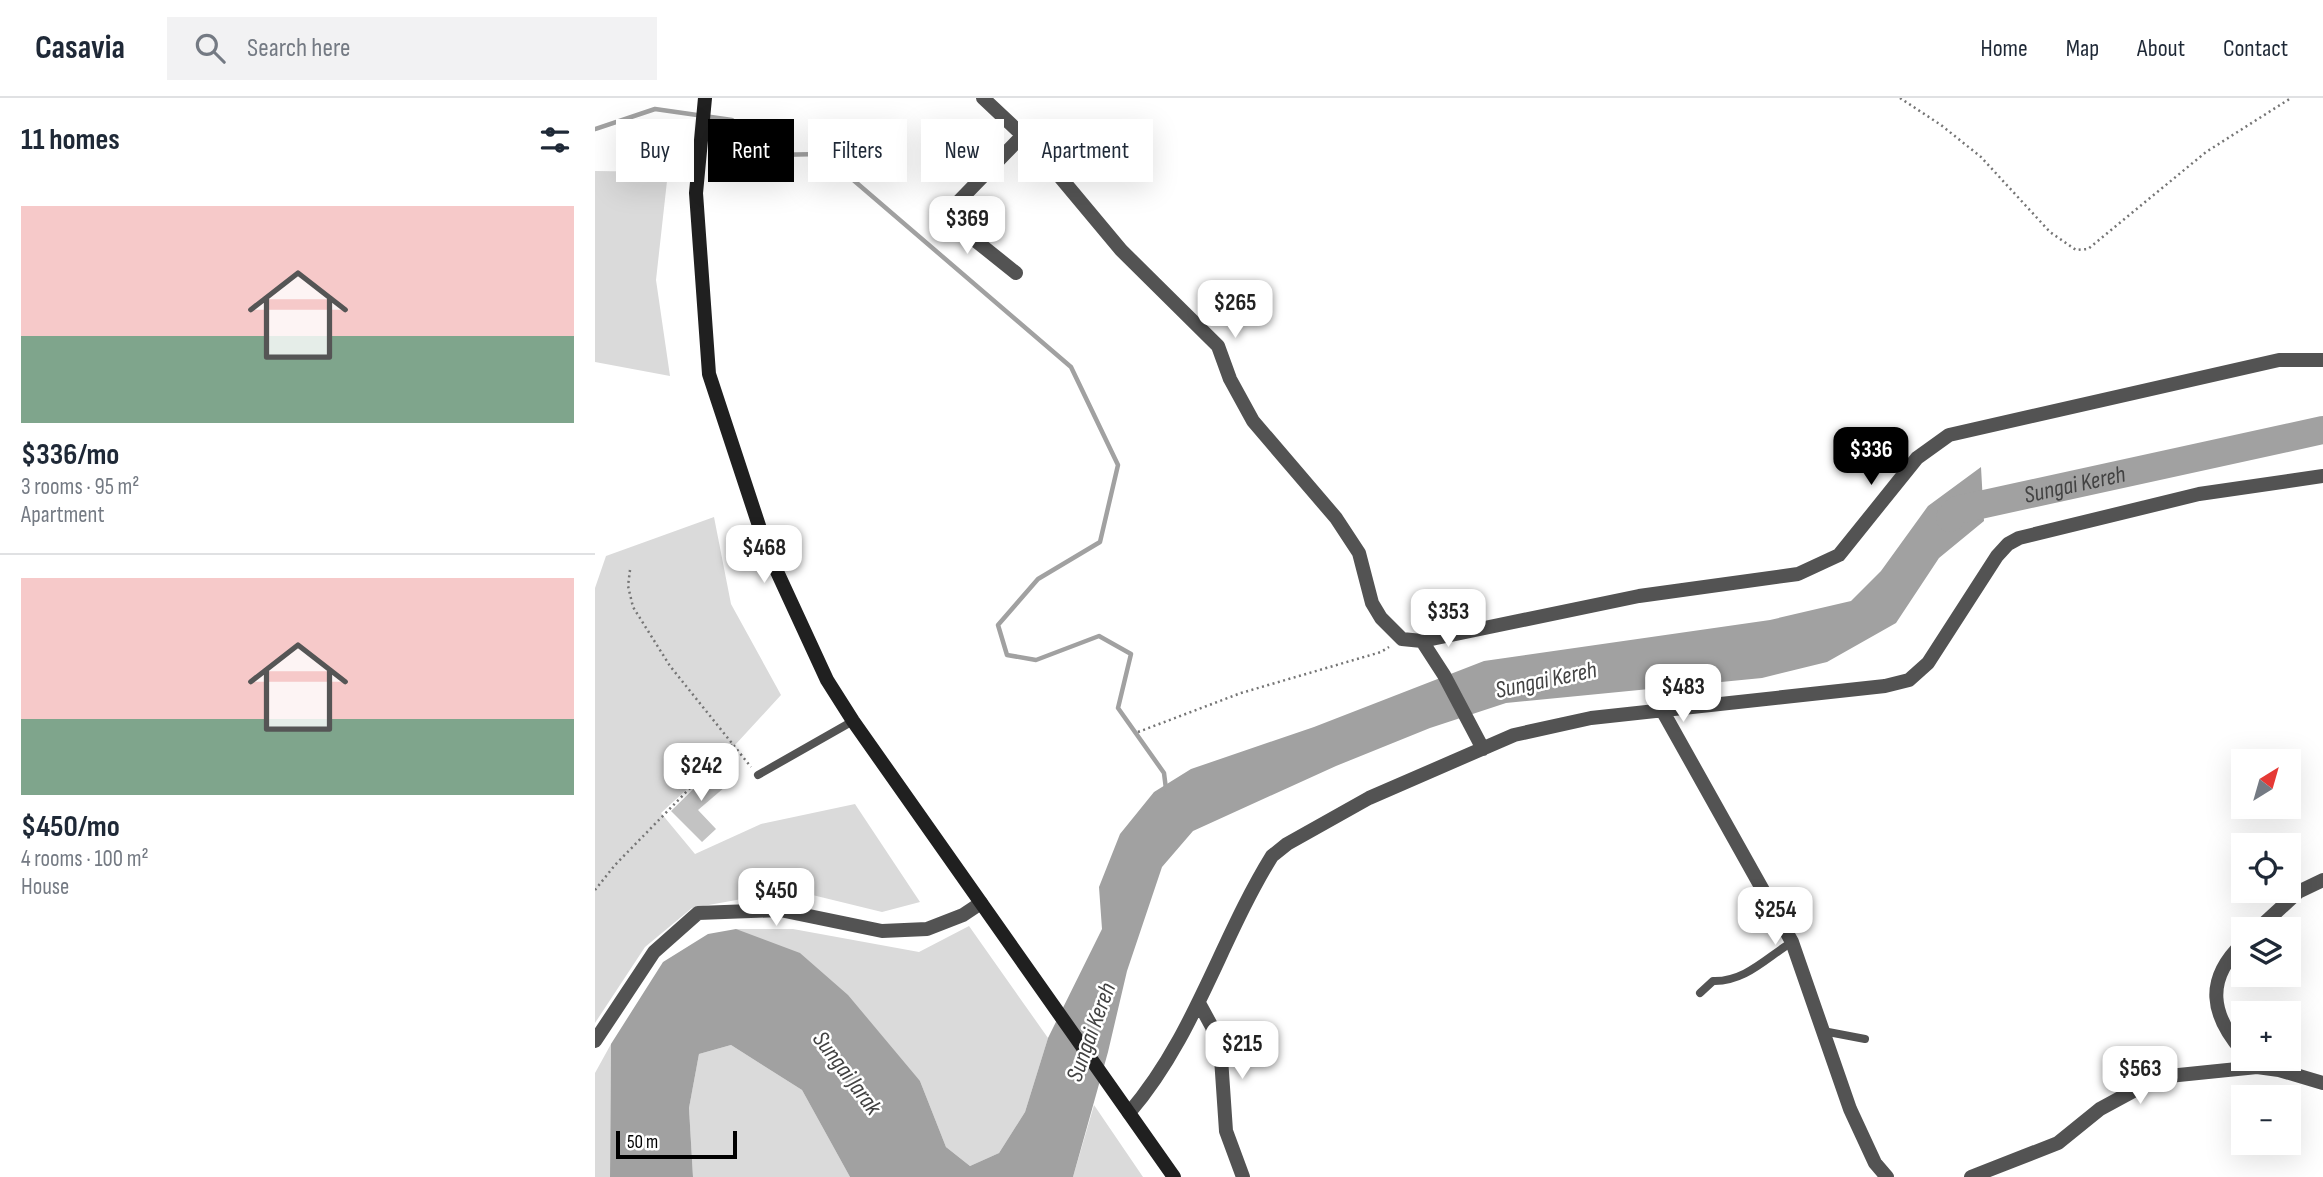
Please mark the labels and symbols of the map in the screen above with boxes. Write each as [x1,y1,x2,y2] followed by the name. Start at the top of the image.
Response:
[926,197,1008,256] pin: $369
[1194,280,1276,340] pin: $265
[1830,428,1912,487] pin: $336
[2021,459,2128,509] water label: Sungai Kereh
[723,526,805,585] pin: $468
[1407,589,1489,649] pin: $353
[1493,655,1599,705] water label: Sungai Kereh
[1642,664,1724,724] pin: $483
[660,744,742,803] pin: $242
[2231,749,2301,819] north arrow
[735,868,817,928] pin: $450
[1734,888,1816,947] pin: $254
[1060,979,1122,1085] water label: Sungai Kereh
[1201,1021,1283,1081] pin: $215
[806,1025,888,1121] water label: Sungai Jarak
[2099,1046,2181,1106] pin: $563
[616,1128,737,1160] scale bar

